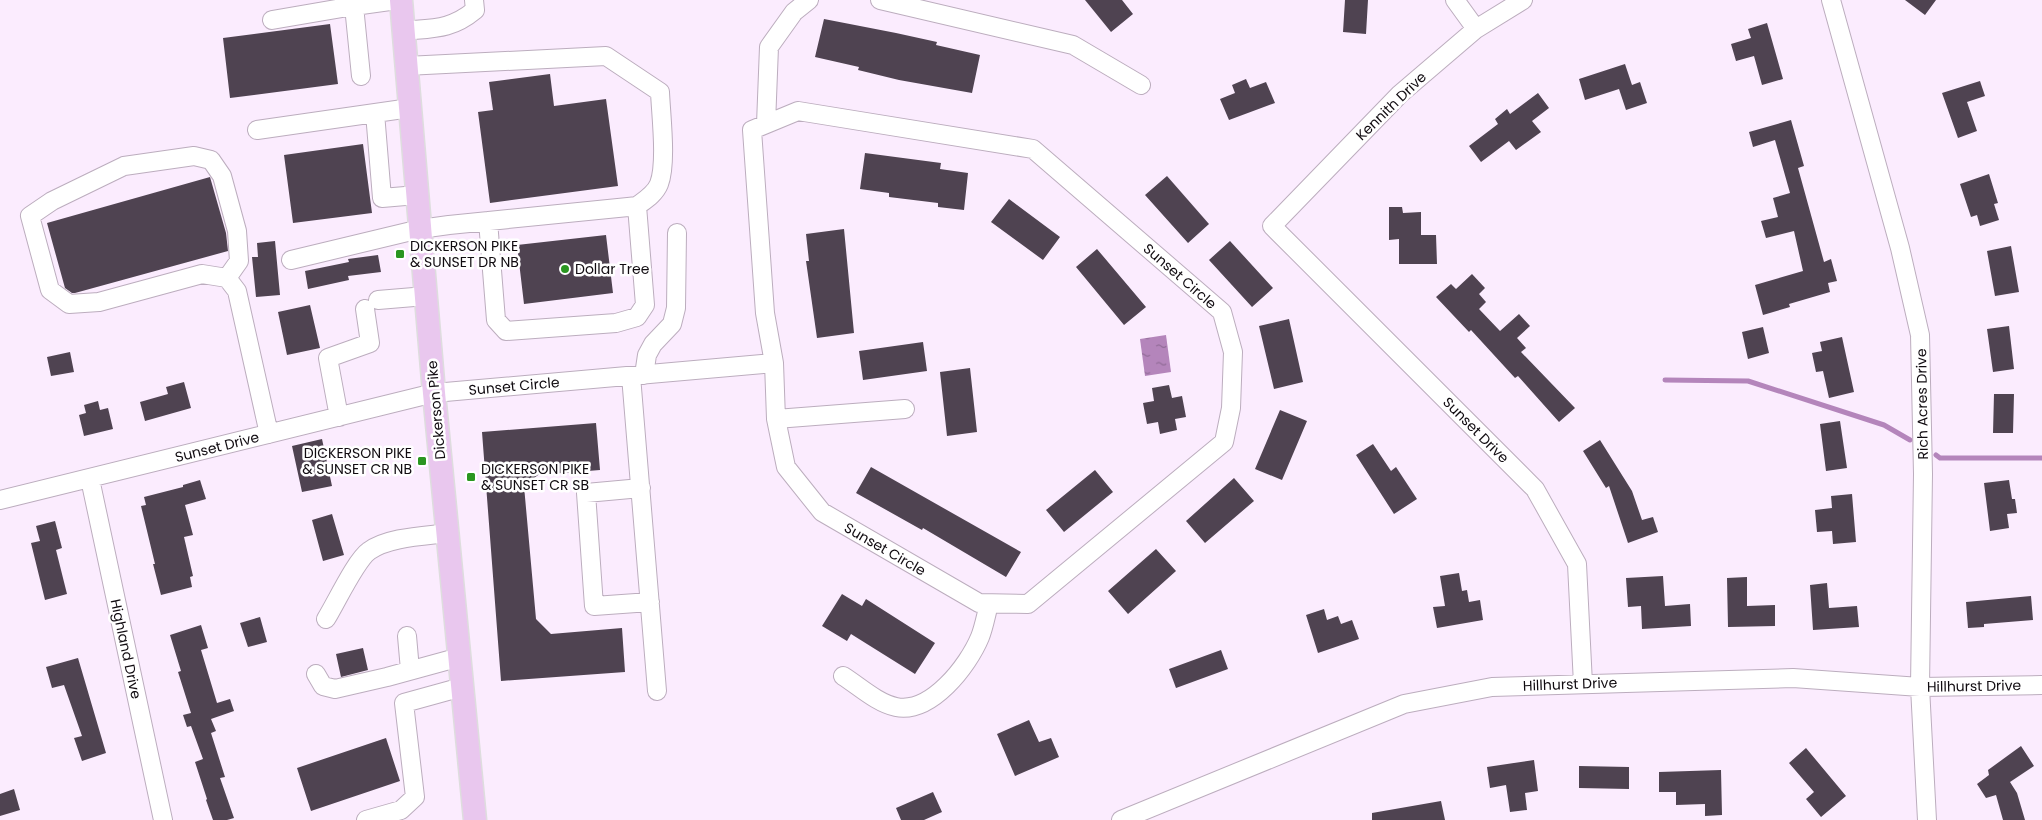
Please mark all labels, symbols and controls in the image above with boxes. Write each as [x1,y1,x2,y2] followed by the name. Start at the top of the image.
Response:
[1351,67,1431,145] street label: Kennith Drive
[410,236,519,272] place label: DICKERSON PIKE & SUNSET DR NB
[1139,239,1221,314] street label: Sunset Circle
[394,248,406,260] marker: DICKERSON PIKE & SUNSET DR NB
[575,259,650,279] place label: Dollar Tree
[559,263,571,275] marker: Dollar Tree
[1911,348,1933,460] street label: Rich Acres Drive
[422,359,450,460] street label: Dickerson Pike
[468,372,561,400] street label: Sunset Circle
[1439,393,1514,468] street label: Sunset Drive
[173,427,261,467] street label: Sunset Drive
[302,443,412,479] place label: DICKERSON PIKE & SUNSET CR NB
[416,455,428,467] marker: DICKERSON PIKE & SUNSET CR NB
[481,459,589,495] place label: DICKERSON PIKE & SUNSET CR SB
[465,471,477,483] marker: DICKERSON PIKE & SUNSET CR SB
[841,518,930,581] street label: Sunset Circle
[106,597,146,701] street label: Highland Drive
[1522,672,1618,696] street label: Hillhurst Drive
[1927,675,2022,697] street label: Hillhurst Drive

